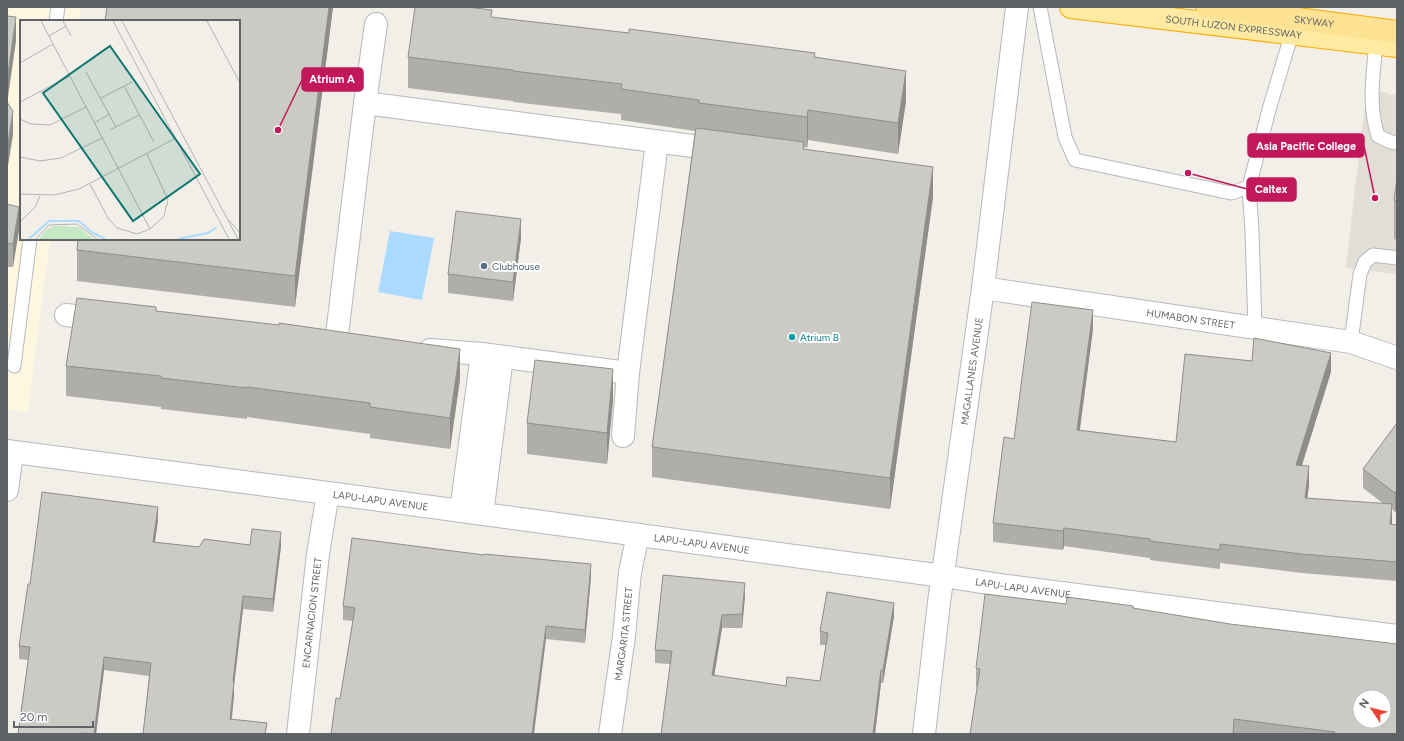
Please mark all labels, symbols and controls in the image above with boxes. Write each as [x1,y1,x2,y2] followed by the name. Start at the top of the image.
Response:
[1165,12,1303,41] street label: SOUTH LUZON EXPRESSWAY
[1293,12,1335,30] street label: SKYWAY
[20,20,240,240] inset map
[302,68,363,91] callout: Atrium A
[309,73,355,86] text: Atrium A
[1248,134,1364,157] callout: Asia Pacific College
[1256,140,1356,153] text: Asia Pacific College
[1247,178,1296,201] callout: Caltex
[1255,183,1287,196] text: Caltex
[492,260,540,273] place label: Clubhouse
[479,261,489,271] marker: Clubhouse
[1146,306,1236,331] street label: HUMABON STREET
[957,316,985,426] street label: MAGALLANES AVENUE
[800,331,839,344] place label: Atrium B
[787,332,797,342] marker: Atrium B
[332,487,429,513] street label: LAPU-LAPU AVENUE
[653,531,751,556] street label: LAPU-LAPU AVENUE
[299,556,324,669] street label: ENCARNACION STREET
[974,575,1072,601] street label: LAPU-LAPU AVENUE
[611,586,635,682] street label: MARGARITA STREET
[1352,689,1392,729] north arrow
[1356,696,1372,711] text: N
[14,703,93,729] scale bar
[20,710,48,724] text: 20 m

